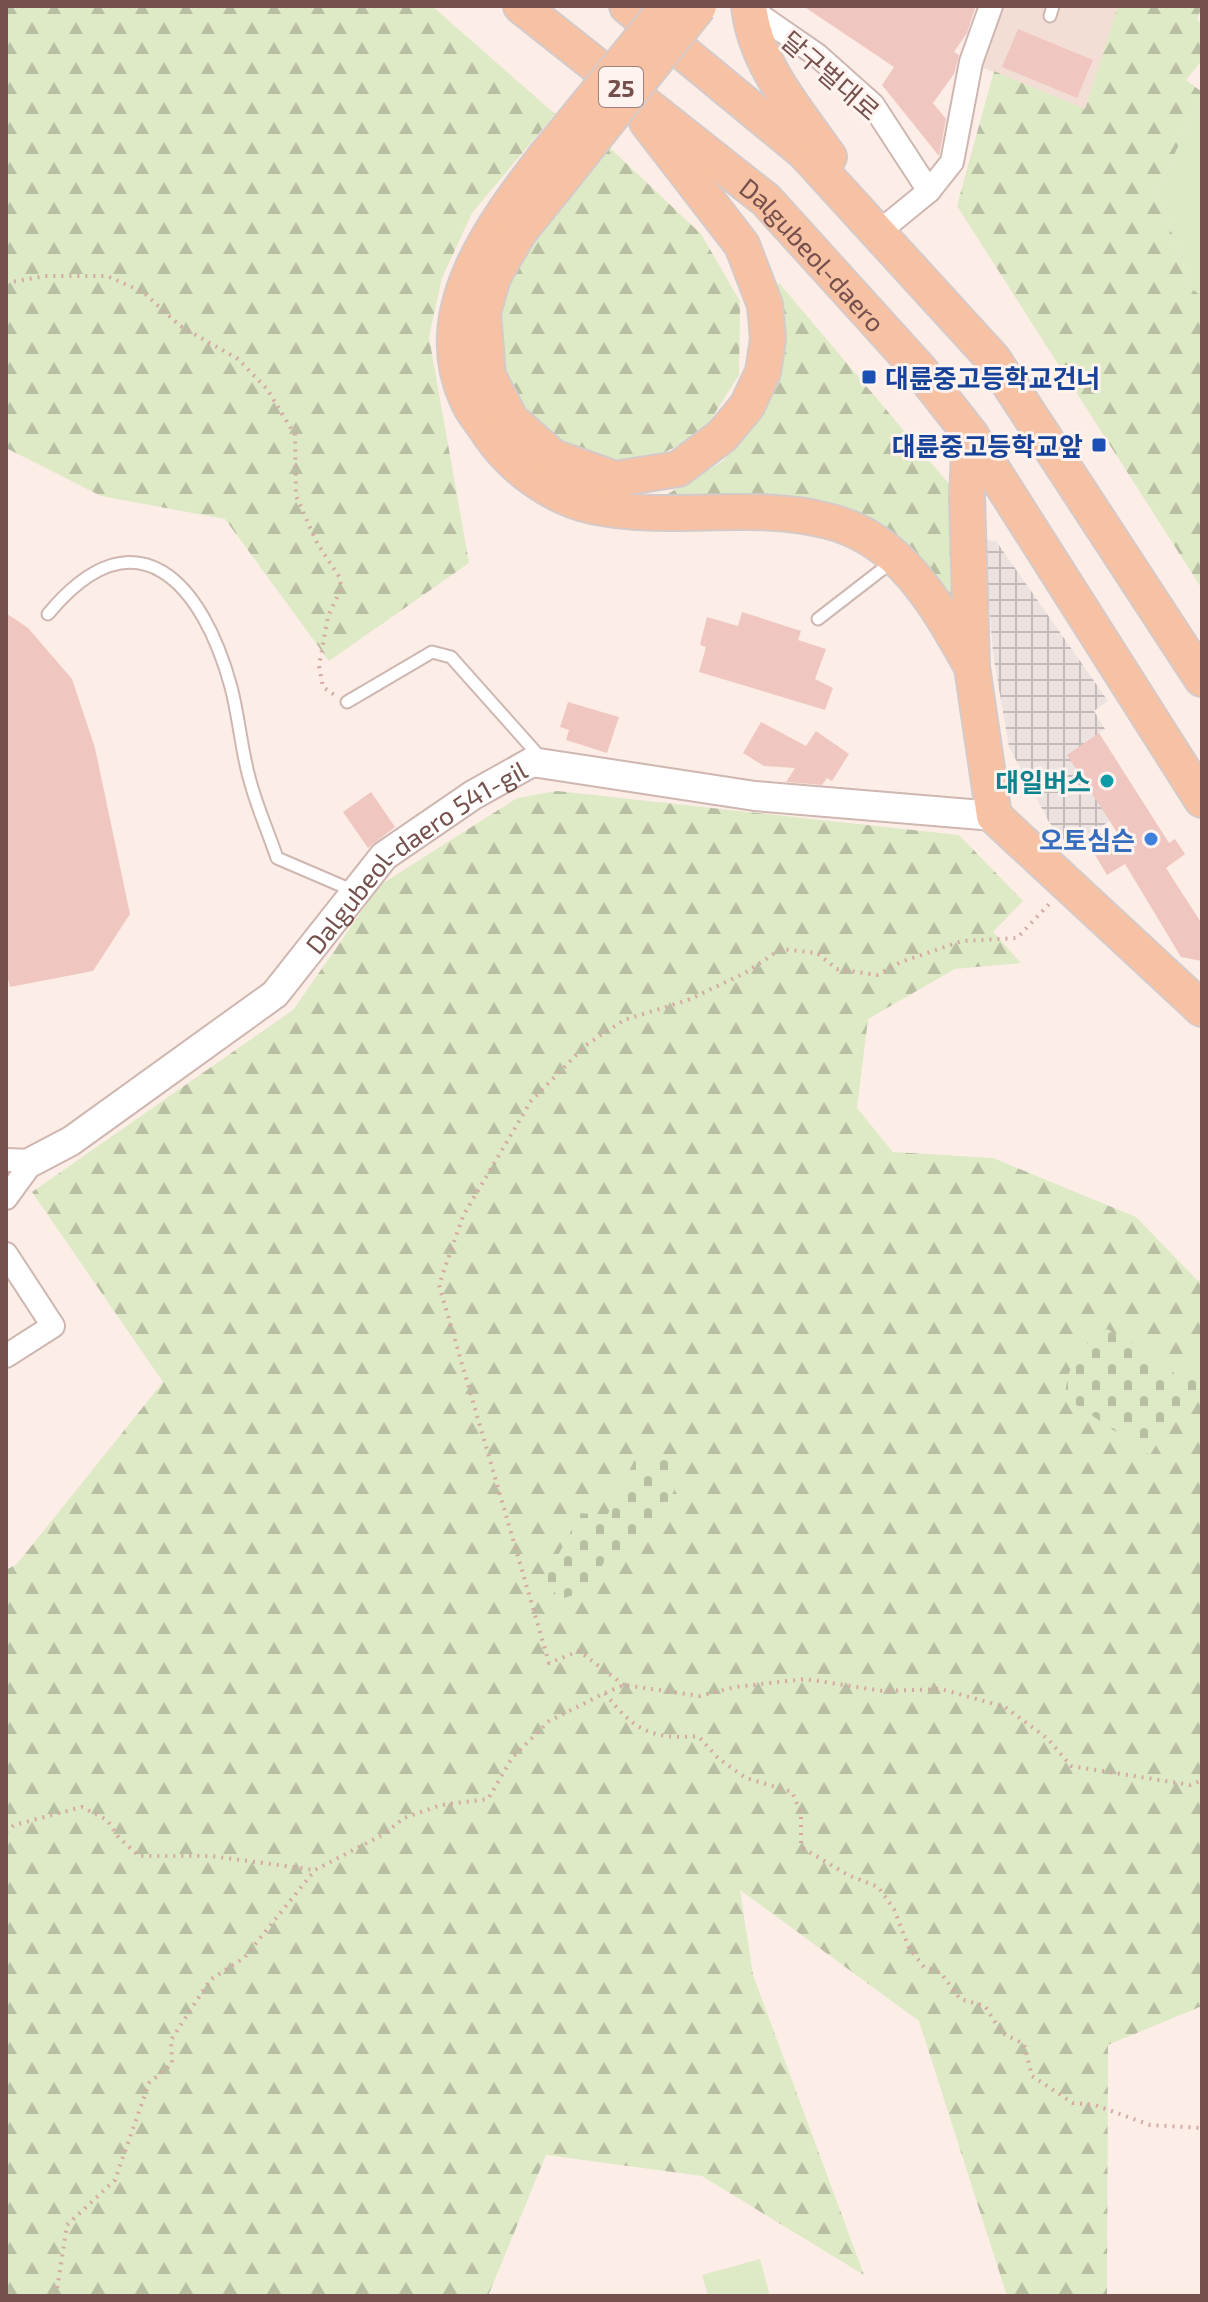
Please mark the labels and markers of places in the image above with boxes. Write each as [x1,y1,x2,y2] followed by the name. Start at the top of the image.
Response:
[885,362,1100,393] place label: 대륜중고등학교건너
[860,368,878,386] marker: 대륜중고등학교건너
[892,430,1083,461] place label: 대륜중고등학교앞
[1090,436,1108,454] marker: 대륜중고등학교앞
[995,766,1091,797] place label: 대일버스
[1098,772,1116,790] marker: 대일버스
[1039,824,1135,855] place label: 오토심슨
[1142,830,1160,848] marker: 오토심슨

